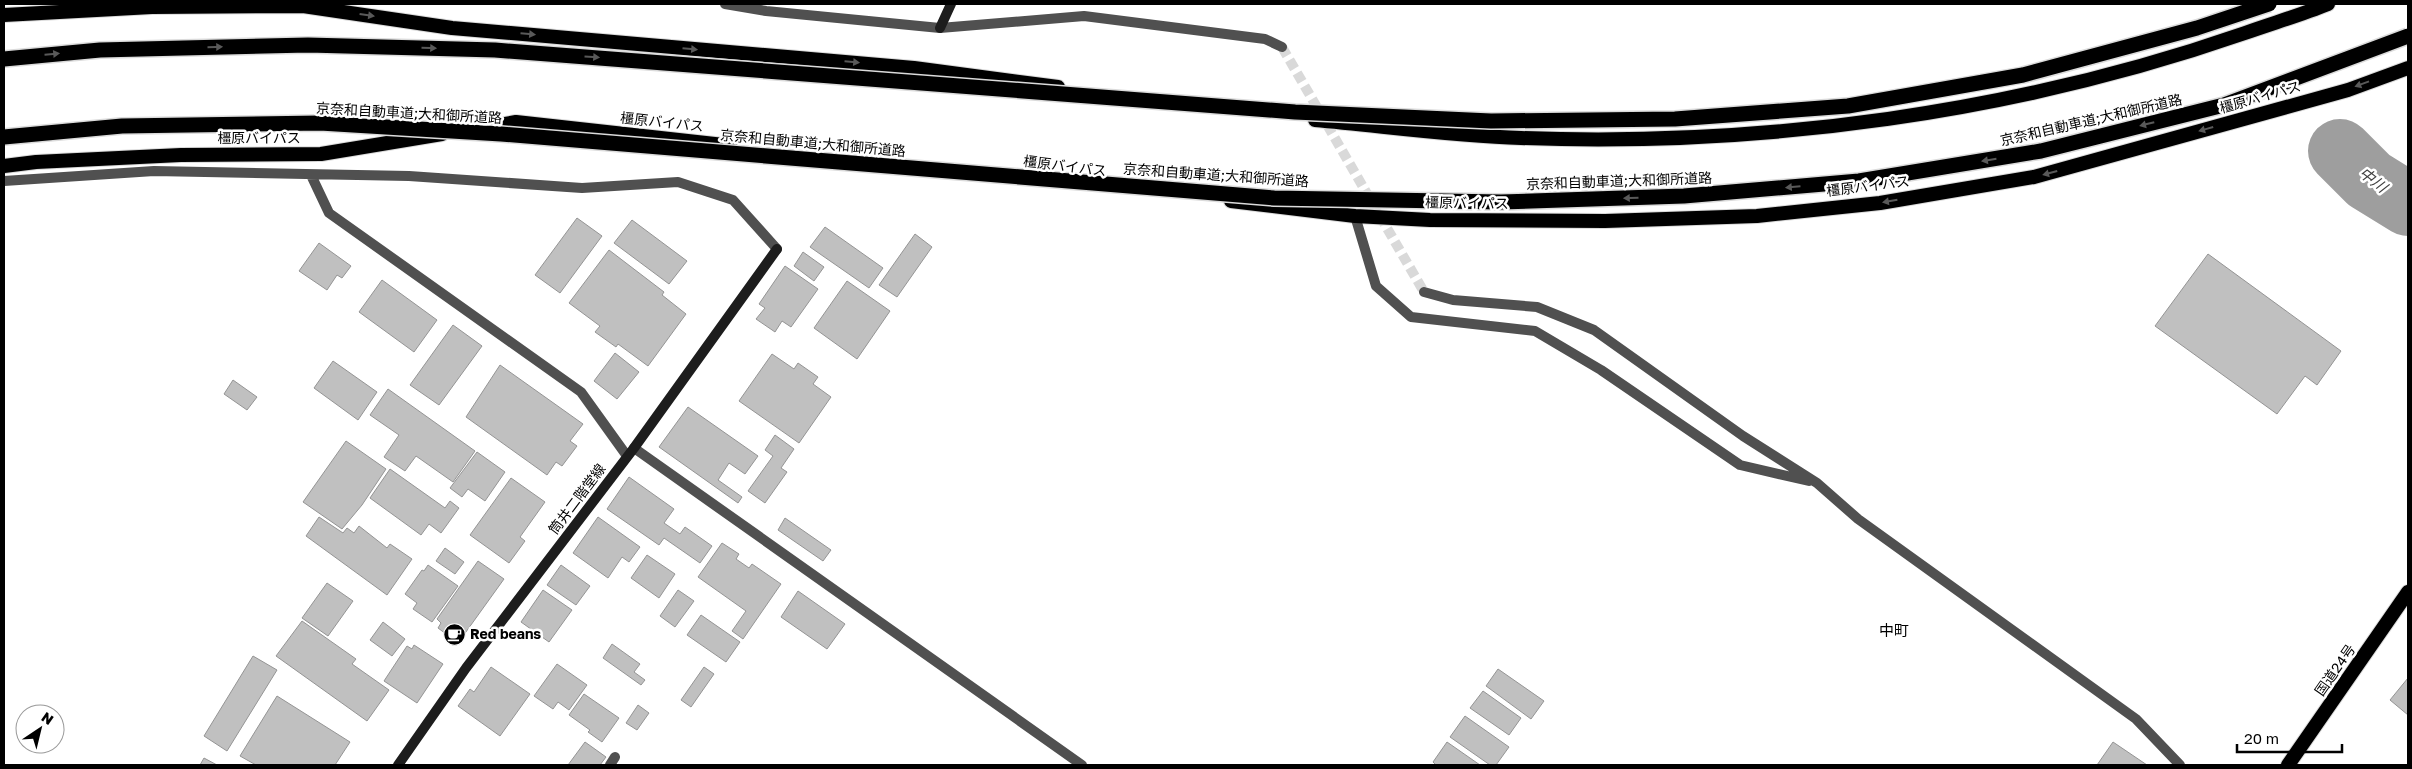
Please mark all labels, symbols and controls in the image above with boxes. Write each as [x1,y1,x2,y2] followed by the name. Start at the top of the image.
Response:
[359,11,375,19] one-way arrow
[520,31,536,39] one-way arrow
[207,43,223,51] one-way arrow
[422,45,438,53] one-way arrow
[682,45,698,53] one-way arrow
[45,50,61,58] one-way arrow
[584,54,600,62] one-way arrow
[844,59,860,67] one-way arrow
[2217,77,2302,116] street label: 橿原バイパス
[2355,81,2370,88] one-way arrow
[1998,90,2184,149] street label: 京奈和自動車道;大和御所道路
[316,99,502,126] street label: 京奈和自動車道;大和御所道路
[620,109,705,134] street label: 橿原バイパス
[2139,121,2154,129] one-way arrow
[720,126,907,159] street label: 京奈和自動車道;大和御所道路
[2199,126,2214,134] one-way arrow
[217,129,301,146] street label: 橿原バイパス
[1022,152,1108,179] street label: 橿原バイパス
[1980,156,1996,164] one-way arrow
[1123,160,1310,189] street label: 京奈和自動車道;大和御所道路
[2356,163,2393,197] water label: 中川
[1526,169,1712,192] street label: 京奈和自動車道;大和御所道路
[2042,169,2057,177] one-way arrow
[1825,172,1911,199] street label: 橿原バイパス
[1785,183,1801,191] one-way arrow
[1425,193,1509,212] street label: 橿原バイパス
[1623,194,1639,202] one-way arrow
[1881,198,1897,206] one-way arrow
[545,460,609,537] street label: 筒井二階堂線
[1879,621,1909,639] district label: 中町
[442,622,466,646] cafe icon: Red beans
[470,625,541,642] place label: Red beans
[2311,641,2358,699] street label: 国道24号
[15,704,65,754] north arrow
[39,708,57,728] text: N
[2237,722,2342,754] scale bar
[2244,729,2279,747] text: 20 m

